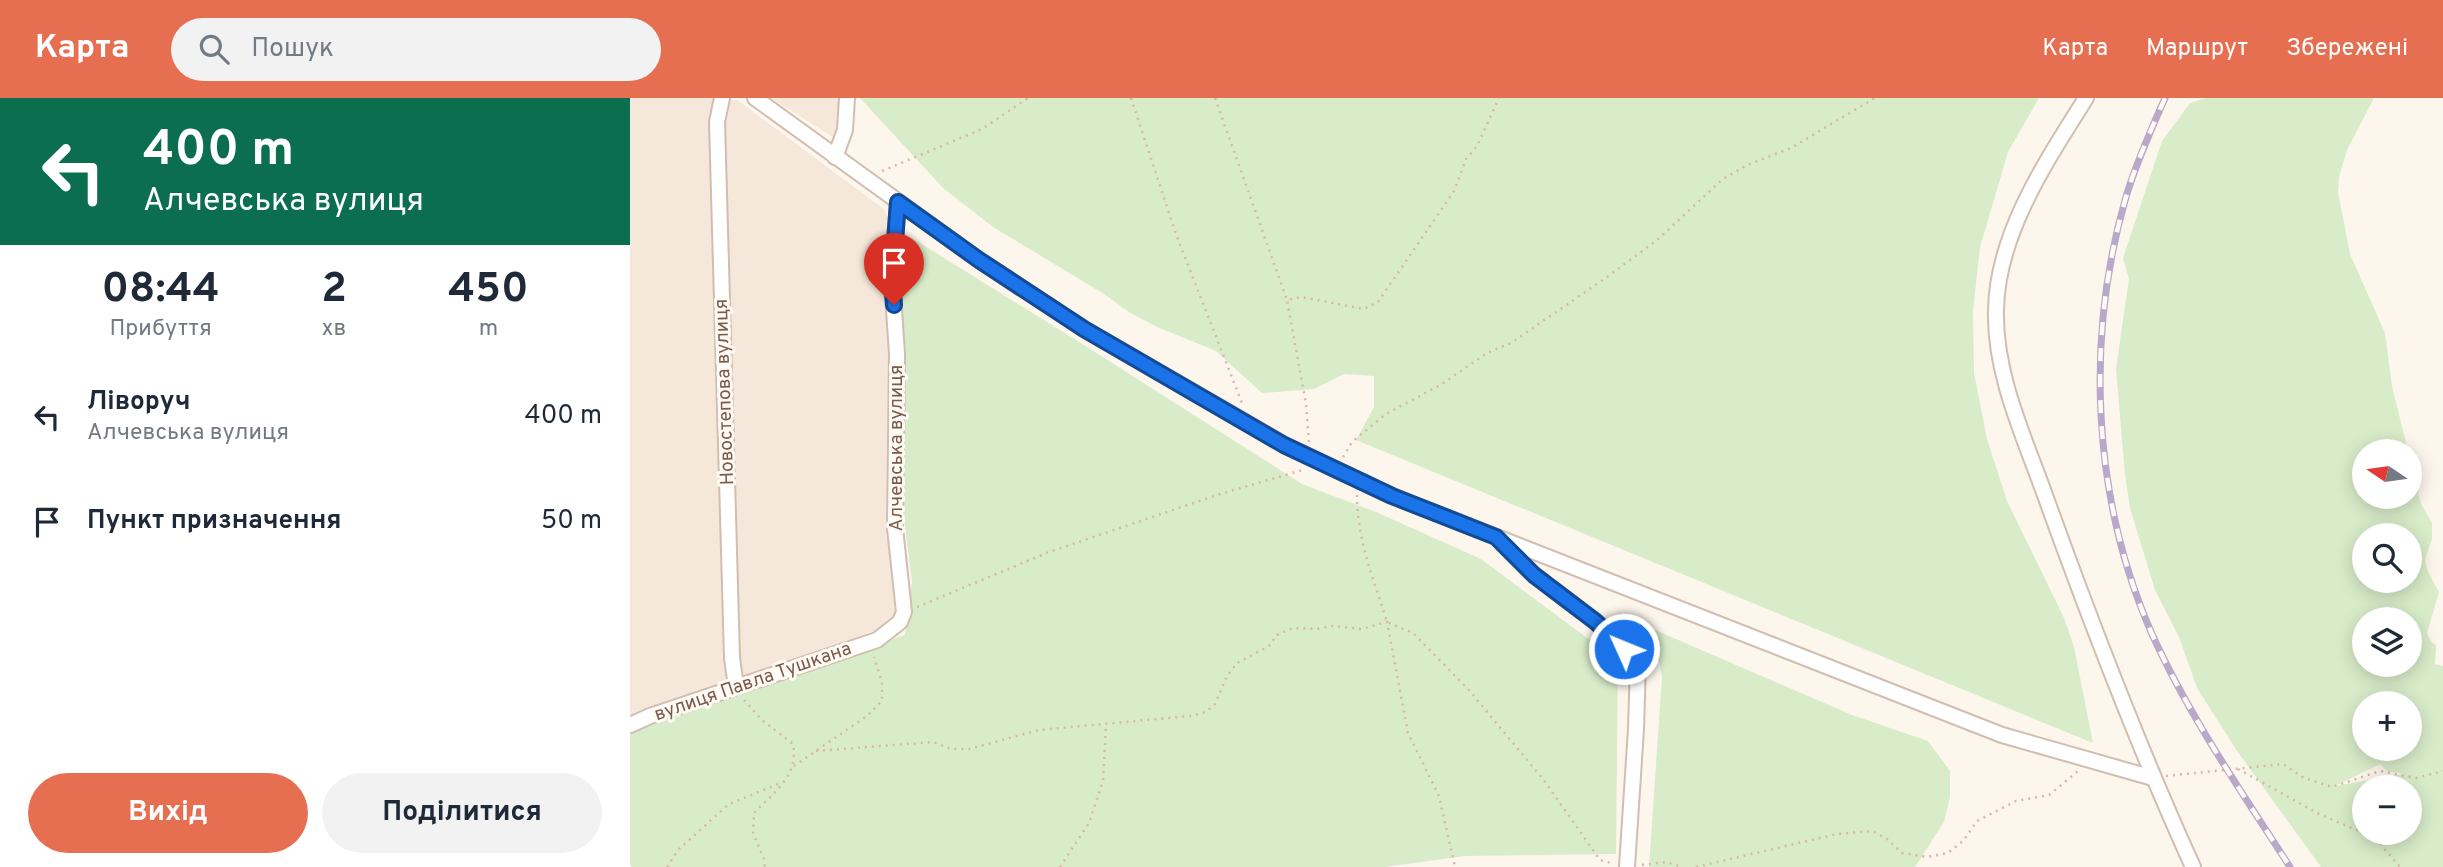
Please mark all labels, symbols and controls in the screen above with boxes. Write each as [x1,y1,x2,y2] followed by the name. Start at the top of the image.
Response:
[171,18,661,81] search box
[35,28,129,70] text: Карта
[195,30,233,68] icon: search
[251,33,334,66] text: Пошук
[2042,34,2108,64] text: Карта
[2146,34,2248,64] text: Маршрут
[2286,34,2408,64] text: Збережені
[143,121,294,183] text: 400 m
[28,126,119,217] icon: left
[143,182,424,222] text: Алчевська вулиця
[864,233,924,305] pin
[875,244,913,282] icon: arrive
[101,264,220,317] text: 08:44
[321,264,347,317] text: 2
[448,264,529,317] text: 450
[710,298,740,486] street label: Новостепова вулиця
[109,315,212,344] text: Прибуття
[322,315,346,344] text: хв
[479,315,498,344] text: m
[885,365,909,531] street label: Алчевська вулиця
[87,386,190,419] text: Ліворуч
[28,398,66,436] icon: left
[525,400,602,433] text: 400 m
[87,419,289,448] text: Алчевська вулиця
[2352,439,2422,509] north arrow
[2352,439,2422,845] map controls
[28,503,66,541] icon: arrive
[87,505,341,538] text: Пункт призначення
[541,505,602,538] text: 50 m
[2352,523,2422,593] button: search
[2352,607,2422,677] button: layers
[1587,612,1661,686] position arrow
[651,637,855,727] street label: вулиця Павла Тушкана
[2352,691,2422,761] button: +
[28,773,308,853] button: Вихід
[322,773,602,853] button: Поділитися
[2352,775,2422,845] button: −

